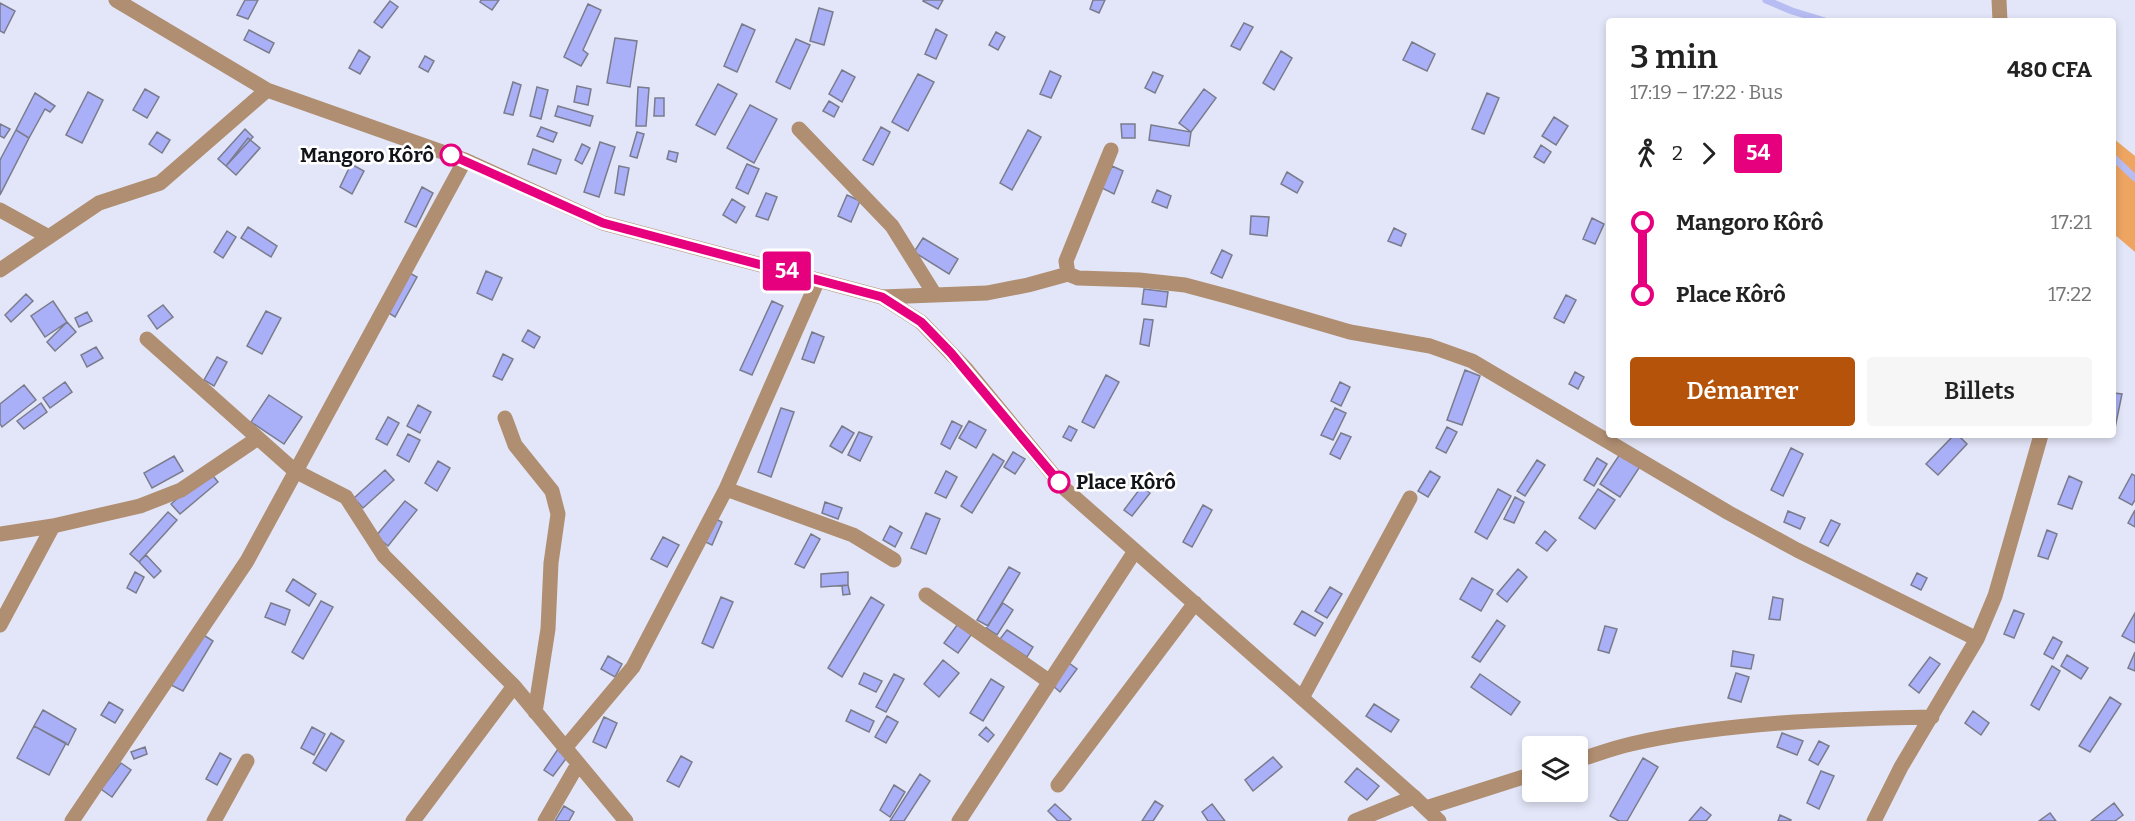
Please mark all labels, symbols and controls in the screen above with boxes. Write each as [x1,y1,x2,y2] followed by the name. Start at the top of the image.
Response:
[1630,37,1718,77] text: 3 min
[2007,56,2092,83] text: 480 CFA
[1630,80,1783,104] text: 17:19 – 17:22 · Bus
[1630,137,1663,170] icon: walk
[1692,137,1725,170] icon: forward
[1746,140,1770,166] text: 54
[1672,141,1683,165] text: 2
[300,143,434,167] place label: Mangoro Kôrô
[440,144,462,166] marker: Mangoro Kôrô
[1676,209,1823,236] text: Mangoro Kôrô
[2051,210,2092,234] text: 17:21
[760,252,814,290] line badge: 54
[775,258,799,284] text: 54
[1676,281,1786,308] text: Place Kôrô
[2048,282,2092,306] text: 17:22
[1630,357,1855,426] button: Démarrer
[1867,357,2092,426] button: Billets
[1076,470,1176,494] place label: Place Kôrô
[1048,471,1070,493] marker: Place Kôrô
[1522,736,1588,802] map controls
[1522,736,1588,802] button: layers

